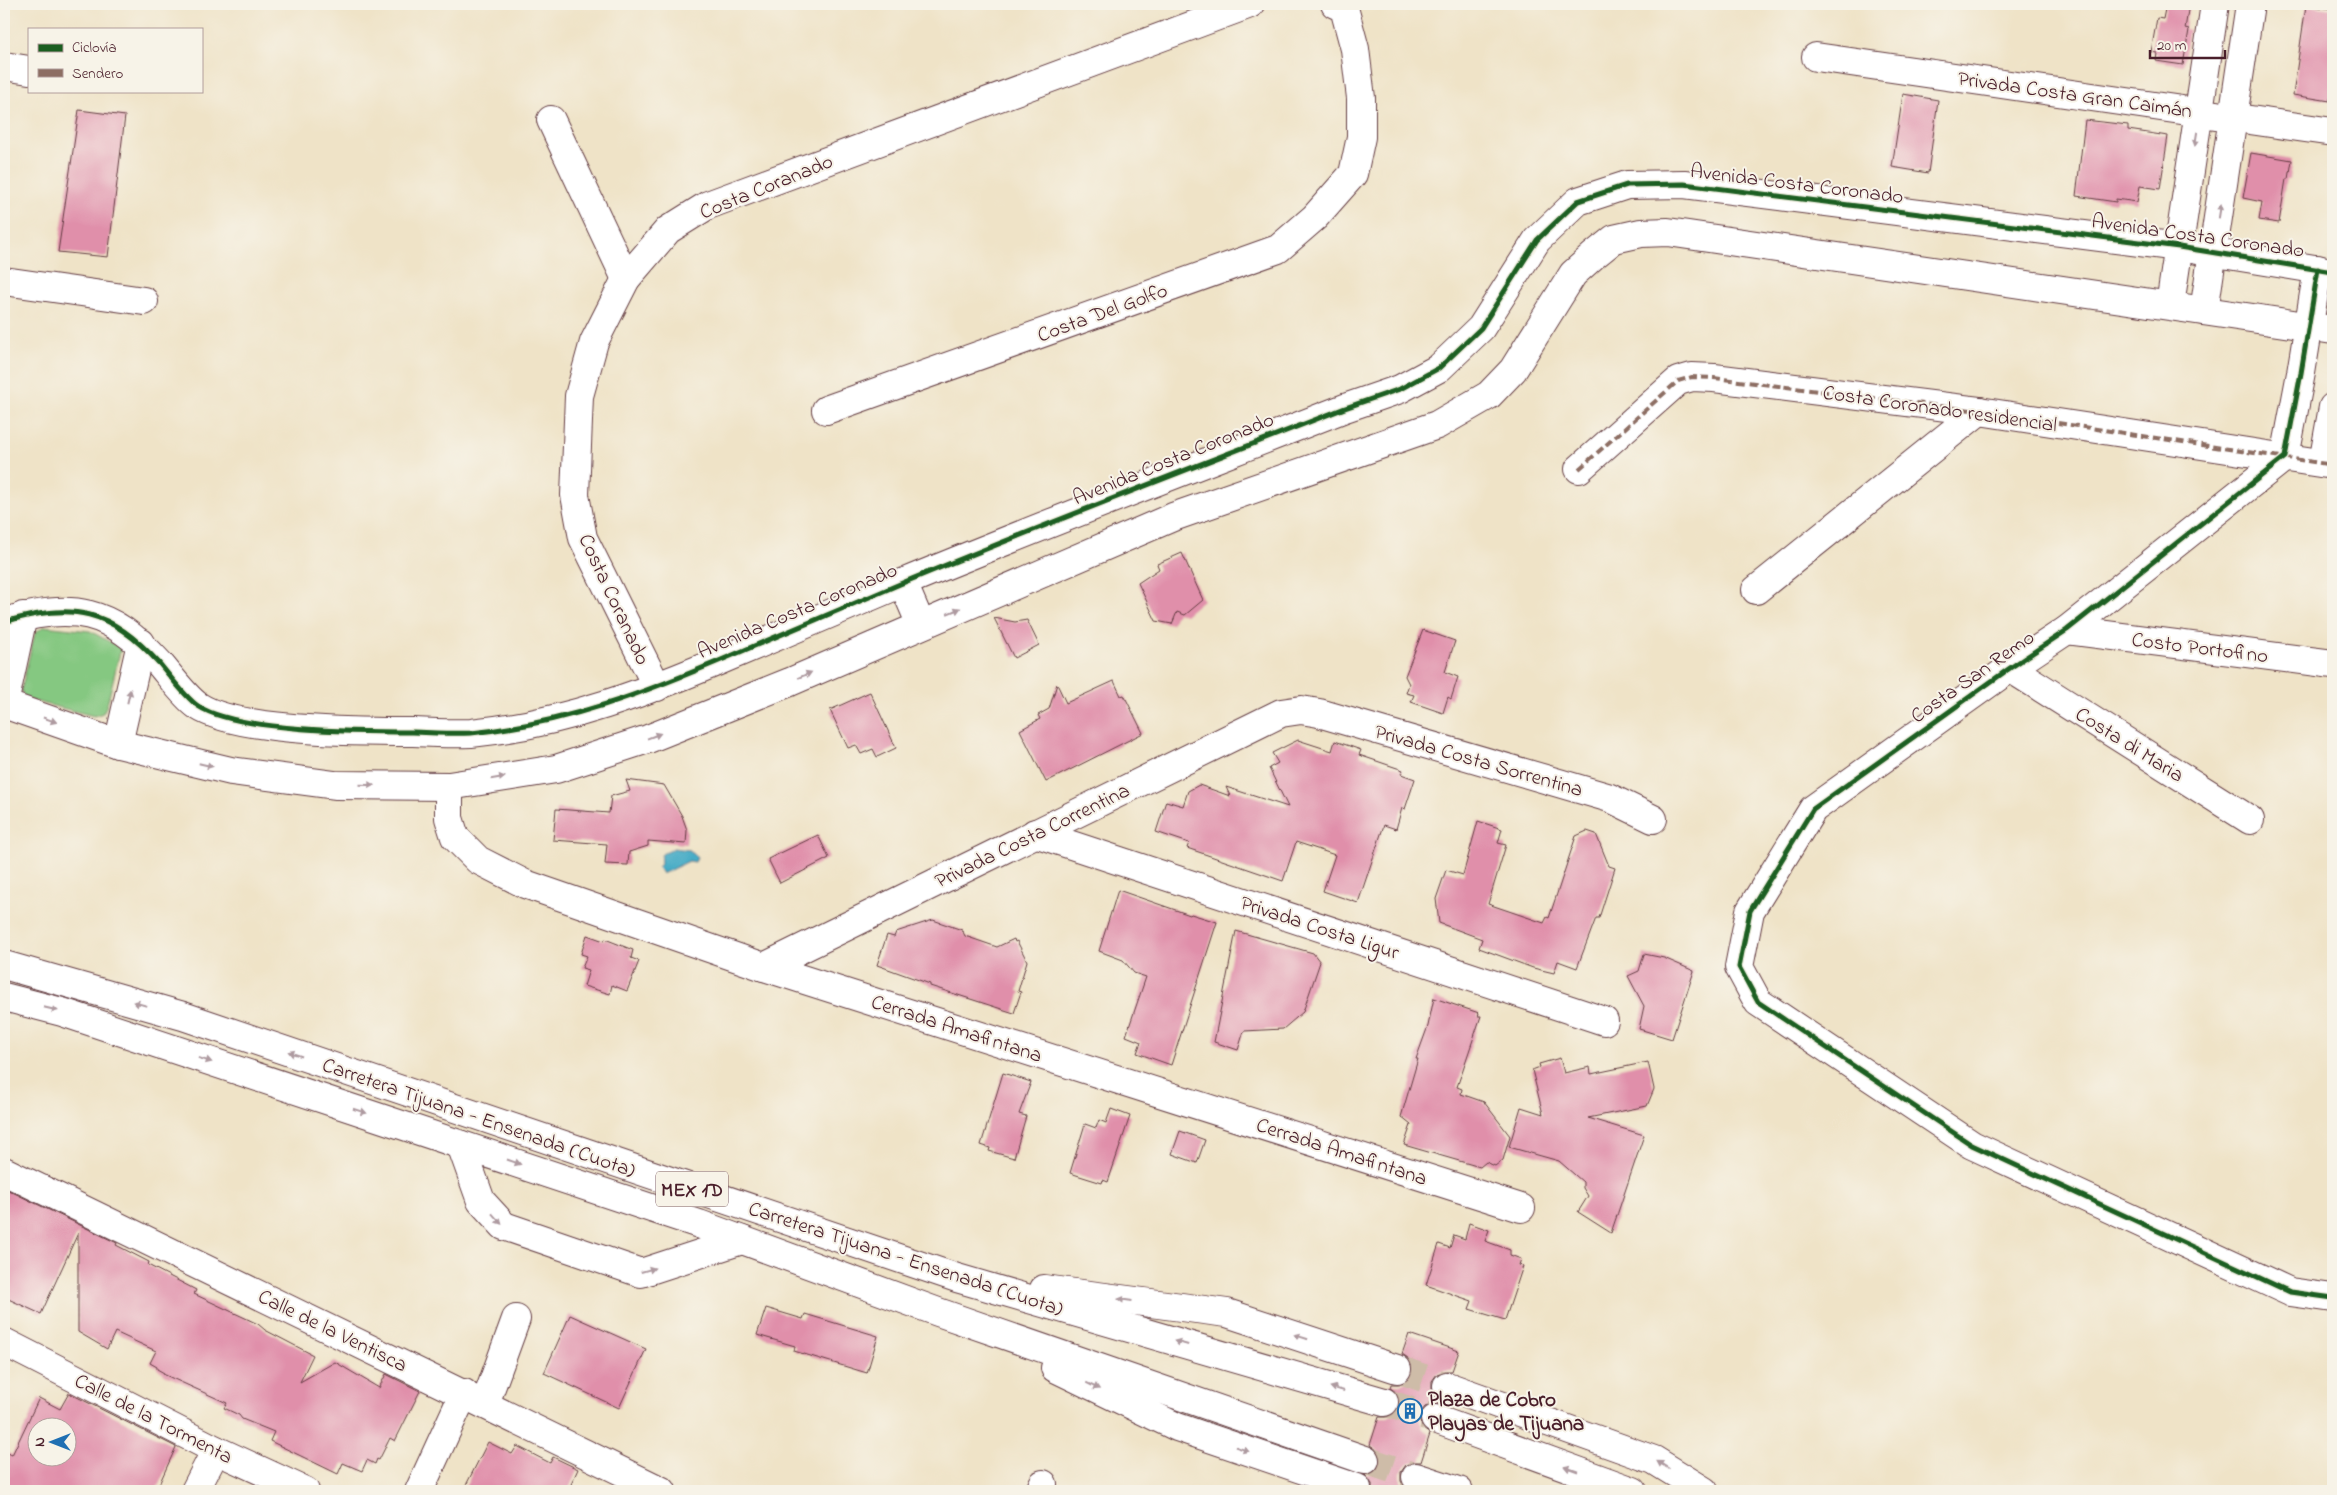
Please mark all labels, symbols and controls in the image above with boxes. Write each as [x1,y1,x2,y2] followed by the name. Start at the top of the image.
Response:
[28,28,202,92] legend
[2150,28,2224,60] scale bar
[2157,35,2187,57] text: 20 m
[72,37,117,59] text: Ciclovía
[72,63,124,85] text: Sendero
[1956,65,2194,127] street label: Privada Costa Gran Caimán
[2191,131,2199,147] one-way arrow
[696,147,838,228] street label: Costa Coranado
[1688,157,1905,213] street label: Avenida Costa Coronado
[2216,203,2224,219] one-way arrow
[2089,207,2306,267] street label: Avenida Costa Coronado
[1033,276,1172,351] street label: Costa Del Golfo
[1821,379,2059,441] street label: Costa Coronado residencial
[1069,406,1279,514] street label: Avenida Costa Coronado
[570,529,657,670] street label: Costa Coranado
[693,556,903,668] street label: Avenida Costa Coronado
[947,606,961,614] one-way arrow
[1905,624,2041,732] street label: Costa San Remo
[2130,626,2270,672] street label: Costo Portofino
[798,671,812,679] one-way arrow
[125,689,133,704] one-way arrow
[2069,700,2189,791] street label: Costa di Maria
[42,717,57,724] one-way arrow
[1371,718,1586,806] street label: Privada Costa Sorrentina
[647,732,661,740] one-way arrow
[198,761,213,769] one-way arrow
[490,774,506,782] one-way arrow
[930,777,1135,897] street label: Privada Costa Correntina
[359,781,375,789] one-way arrow
[1236,889,1403,971] street label: Privada Costa Ligur
[867,988,1046,1072] street label: Cerrada Amafintana
[133,1000,148,1008] one-way arrow
[43,1005,59,1013] one-way arrow
[287,1050,302,1058] one-way arrow
[318,1051,639,1187] street label: Carretera Tijuana - Ensenada (Cuota)
[198,1057,213,1064] one-way arrow
[352,1108,367,1115] one-way arrow
[1252,1111,1431,1195] street label: Cerrada Amafintana
[506,1159,521,1167] one-way arrow
[656,1172,728,1206] road number: MEX 1D
[744,1195,1067,1325] street label: Carretera Tijuana - Ensenada (Cuota)
[491,1212,503,1224] one-way arrow
[641,1266,656,1274] one-way arrow
[252,1283,412,1381] street label: Calle de la Ventisca
[1117,1296,1133,1304] one-way arrow
[1293,1333,1308,1340] one-way arrow
[1174,1339,1189,1347] one-way arrow
[69,1367,238,1473] street label: Calle de la Tormenta
[1086,1382,1100,1390] one-way arrow
[1330,1384,1345,1392] one-way arrow
[1428,1386,1584,1442] place label: Plaza de Cobro Playas de Tijuana
[1397,1398,1423,1424] building icon: Plaza de Cobro Playas de Tijuana
[28,1418,78,1468] north arrow
[30,1437,51,1447] text: N
[1235,1446,1250,1453] one-way arrow
[1657,1461,1670,1470] one-way arrow
[1563,1465,1578,1473] one-way arrow

